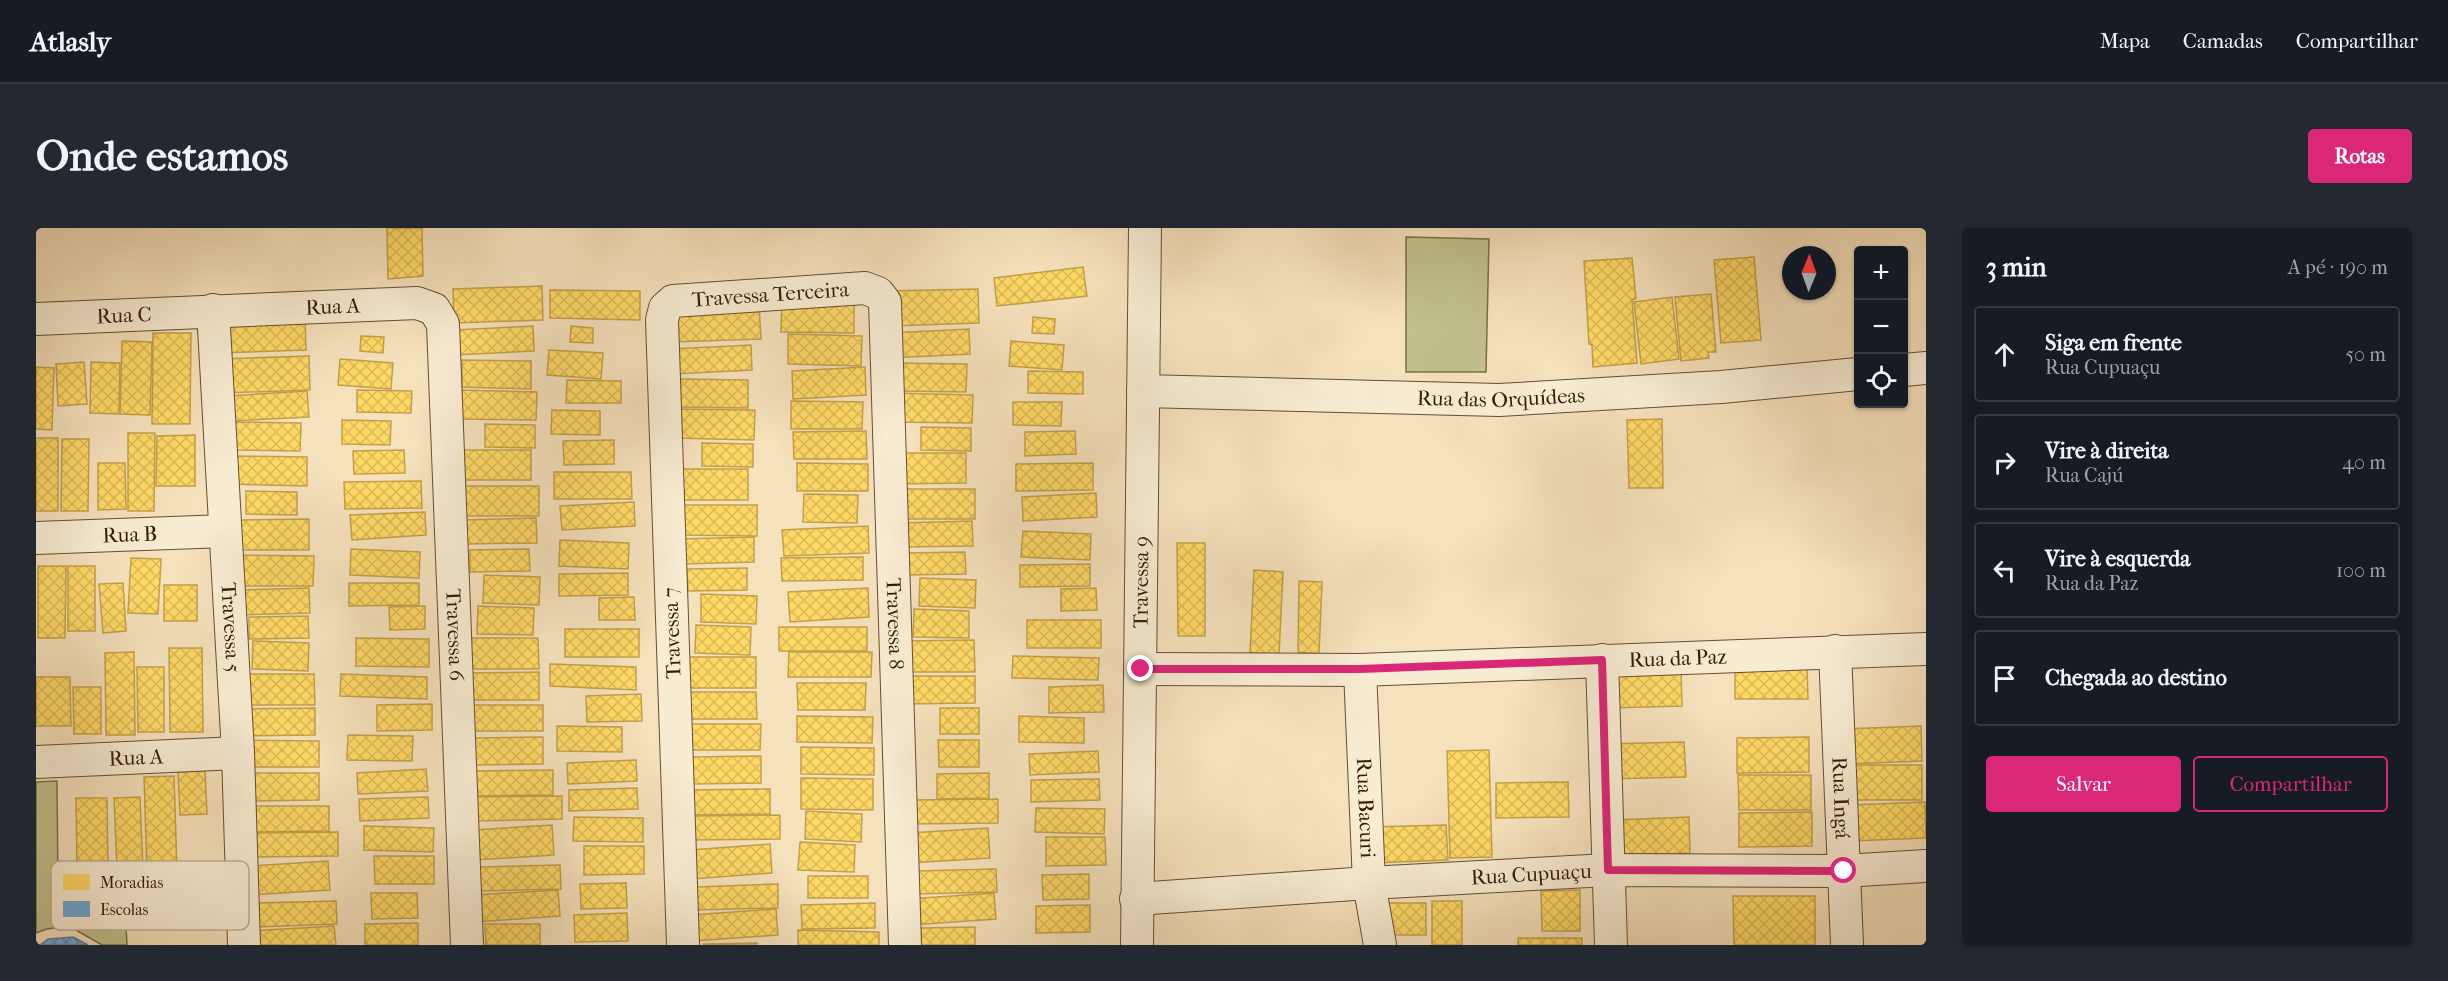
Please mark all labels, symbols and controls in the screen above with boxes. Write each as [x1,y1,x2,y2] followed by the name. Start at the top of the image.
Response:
[30,25,111,58] text: Atlasly
[2100,29,2150,53] text: Mapa
[2183,29,2263,53] text: Camadas
[2296,29,2418,53] text: Compartilhar
[2308,129,2412,183] button: Rotas
[36,132,288,181] text: Onde estamos
[1782,246,1836,300] north arrow
[1854,246,1908,408] map controls
[1854,246,1908,300] button: +
[1986,252,2047,283] text: 3 min
[2288,256,2388,279] text: A pé · 190 m
[691,277,850,312] street label: Travessa Terceira
[305,293,361,320] street label: Rua A
[1854,300,1908,354] button: −
[96,302,152,328] street label: Rua C
[2045,330,2182,356] text: Siga em frente
[1988,338,2021,371] icon: ahead
[2345,343,2386,366] text: 50 m
[1854,354,1908,408] button: locate
[2045,356,2160,379] text: Rua Cupuaçu
[1417,383,1586,412] street label: Rua das Orquídeas
[2045,438,2168,464] text: Vire à direita
[1988,446,2021,479] icon: right
[2342,451,2386,474] text: 40 m
[2045,464,2123,487] text: Rua Cajú
[102,522,158,548] street label: Rua B
[1129,536,1154,628] street label: Travessa 9
[2045,546,2190,572] text: Vire à esquerda
[1988,554,2021,587] icon: left
[2336,559,2386,582] text: 100 m
[2045,572,2138,595] text: Rua da Paz
[882,577,908,670] street label: Travessa 8
[216,582,245,673] street label: Travessa 5
[658,587,686,679] street label: Travessa 7
[441,588,469,682] street label: Travessa 6
[1628,644,1727,672] street label: Rua da Paz
[1127,655,1153,681] route end
[1988,662,2021,695] icon: arrive
[2045,665,2227,691] text: Chegada ao destino
[108,744,164,771] street label: Rua A
[1827,756,1855,840] street label: Rua Ingá
[1986,756,2181,812] button: Salvar
[2193,756,2388,812] button: Compartilhar
[1352,757,1380,859] street label: Rua Bacuri
[1830,857,1856,883] route start
[1470,859,1592,889] street label: Rua Cupuaçu
[51,861,249,930] legend
[100,873,163,892] text: Moradias
[100,900,149,919] text: Escolas

